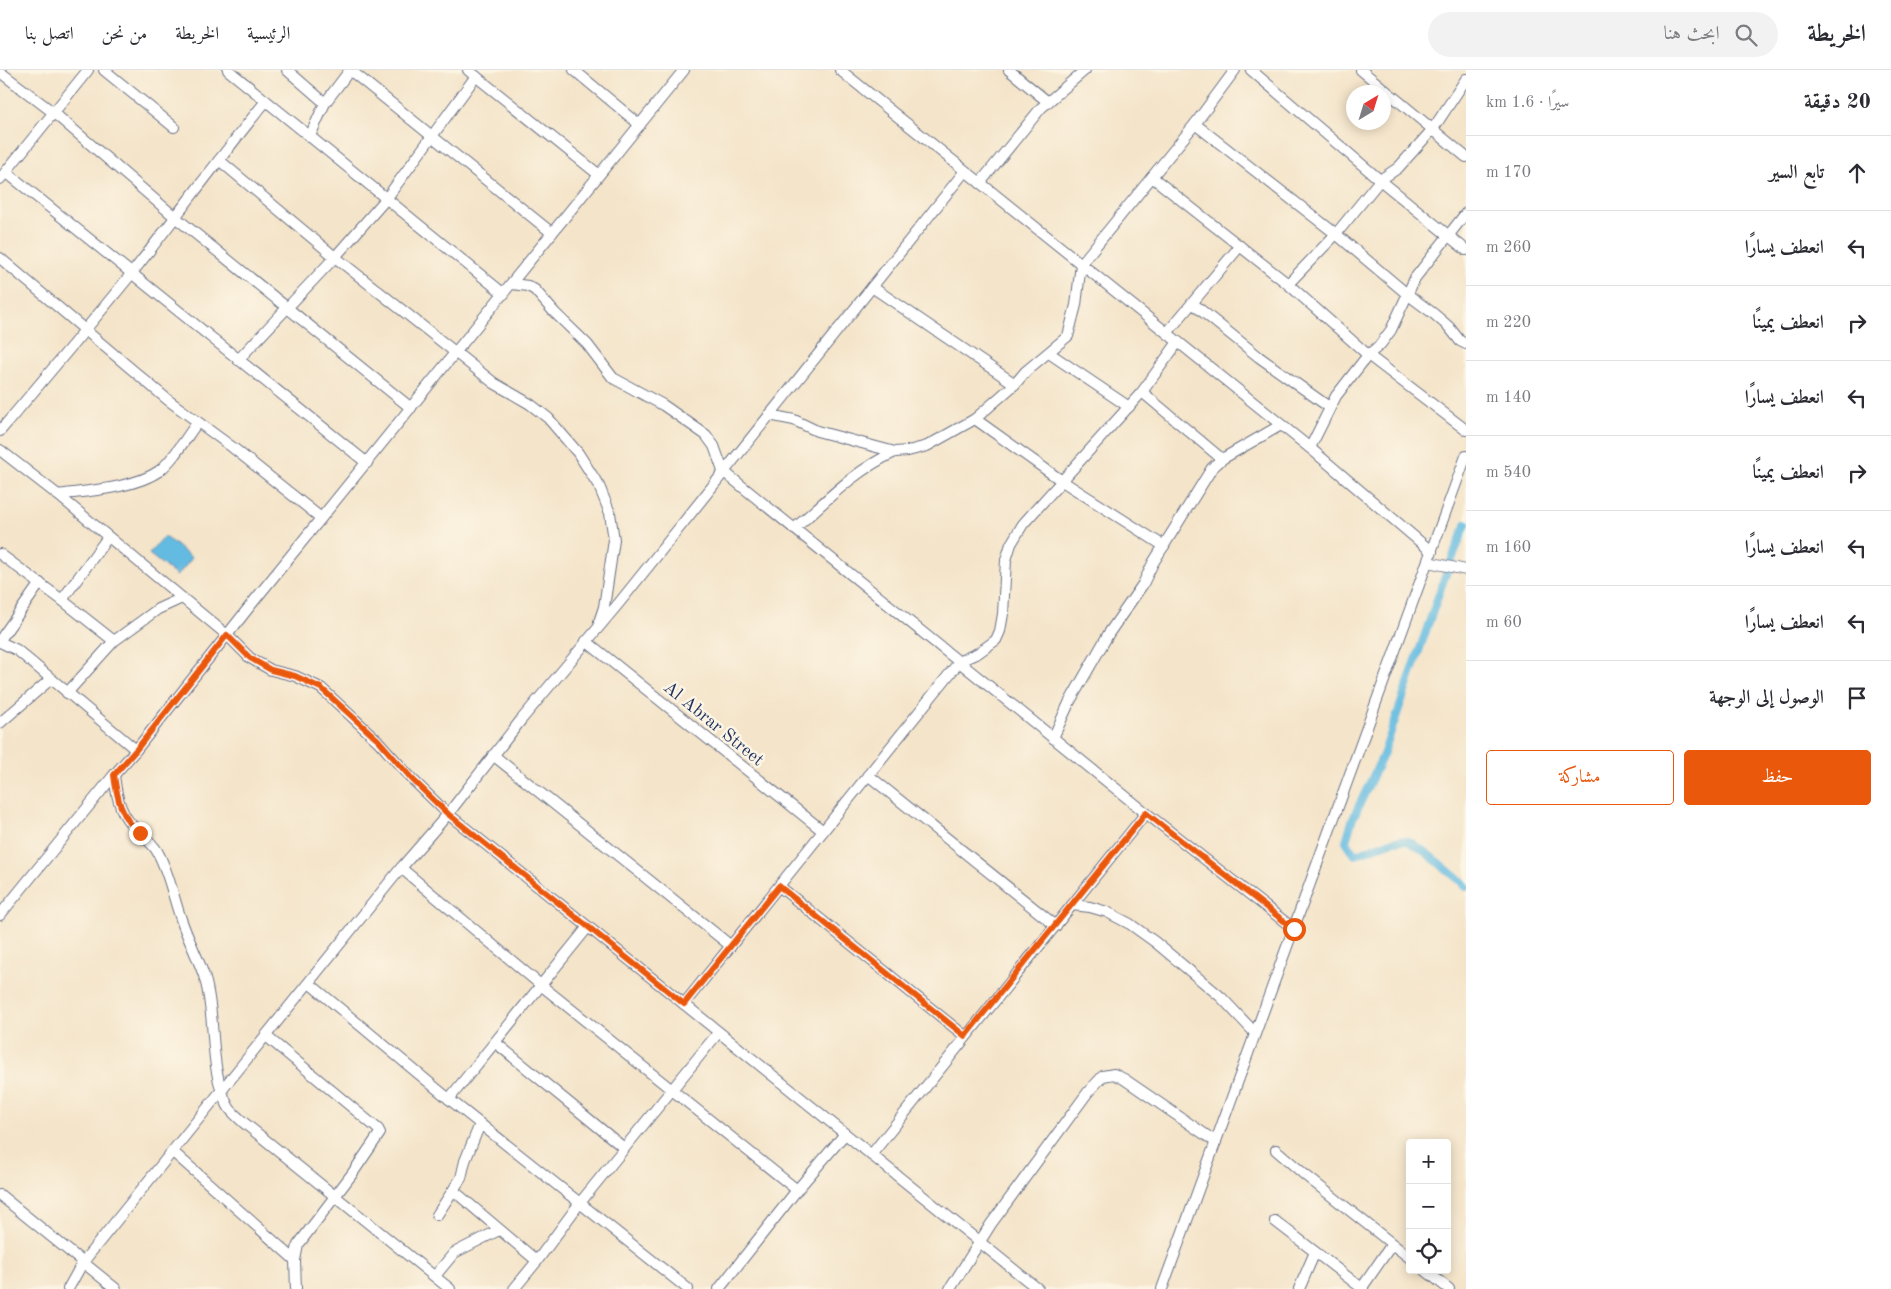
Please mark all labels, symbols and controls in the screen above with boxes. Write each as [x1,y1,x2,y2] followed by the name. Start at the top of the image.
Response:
[1428,12,1778,57] search box
[1732,21,1760,49] icon: search
[1808,23,1866,47] text: الخريطة
[25,25,74,43] text: اتصل بنا
[102,25,147,43] text: من نحن
[175,25,219,43] text: الخريطة
[247,25,290,43] text: الرئيسية
[1664,25,1720,44] text: ابحث هنا
[1346,85,1391,130] north arrow
[1804,92,1871,113] text: 20 دقيقة
[1486,95,1569,111] text: سيرًا · 1.6 km
[1843,159,1871,187] icon: ahead
[1769,164,1824,183] text: تابع السير
[1486,165,1531,181] text: 170 m
[1843,234,1871,262] icon: left
[1745,239,1824,258] text: انعطف يسارًا
[1486,240,1531,256] text: 260 m
[1843,309,1871,337] icon: right
[1752,314,1824,333] text: انعطف يمينًا
[1486,315,1531,331] text: 220 m
[1843,384,1871,412] icon: left
[1745,389,1824,408] text: انعطف يسارًا
[1486,390,1531,406] text: 140 m
[1843,459,1871,487] icon: right
[1752,464,1824,483] text: انعطف يمينًا
[1486,465,1531,481] text: 540 m
[1843,534,1871,562] icon: left
[1745,539,1824,558] text: انعطف يسارًا
[1486,540,1531,556] text: 160 m
[1843,609,1871,637] icon: left
[1745,614,1824,633] text: انعطف يسارًا
[1486,615,1522,631] text: 60 m
[660,678,767,769] street label: Al Abrar Street
[1843,684,1871,712] icon: arrive
[1709,689,1824,708] text: الوصول إلى الوجهة
[1486,750,1674,805] button: مشاركة
[1684,750,1871,805] button: حفظ
[129,822,152,845] route end
[1283,918,1306,941] route start
[1406,1139,1451,1274] map controls
[1406,1139,1451,1184] button: +
[1406,1184,1451,1229] button: −
[1406,1229,1451,1274] button: locate

